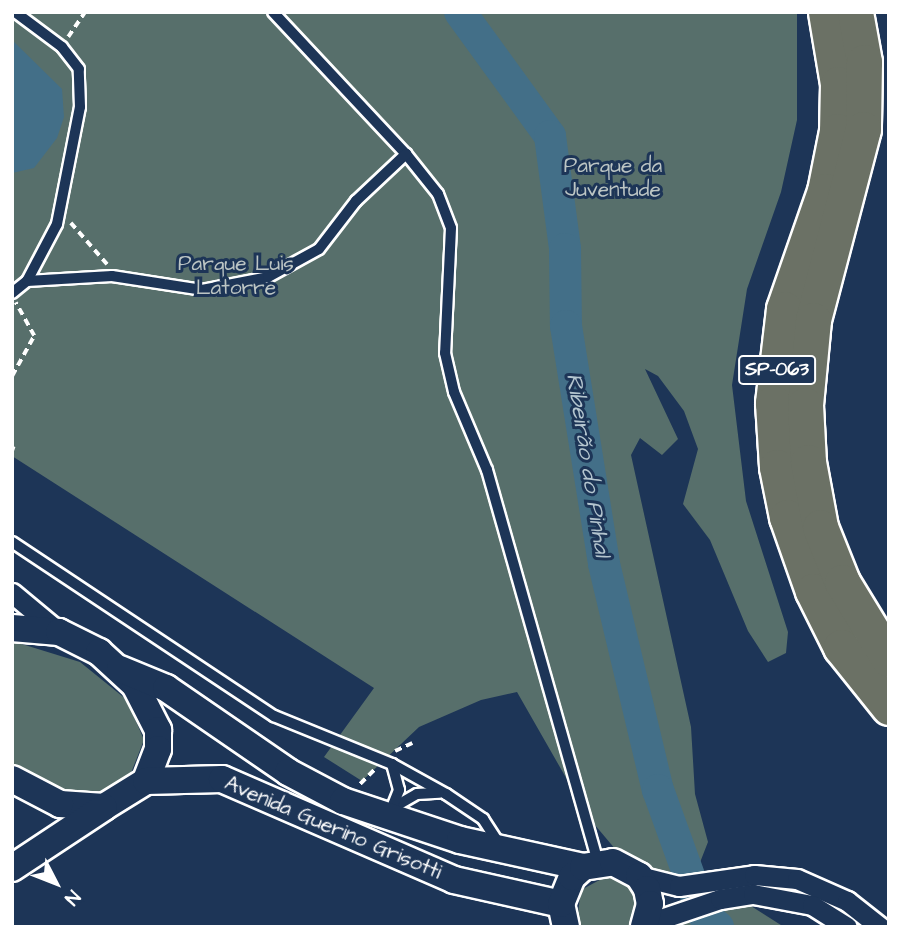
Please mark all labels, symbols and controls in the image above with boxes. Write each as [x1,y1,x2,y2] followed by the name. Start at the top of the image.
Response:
[564,153,662,203] park label: Parque da Juventude
[178,251,294,301] park label: Parque Luis Latorre
[737,354,817,386] road number: SP-063
[560,371,616,559] water label: Ribeirão do Pinhal
[221,771,445,885] street label: Avenida Guerino Grisotti
[21,848,91,918] north arrow
[58,884,86,911] text: N

